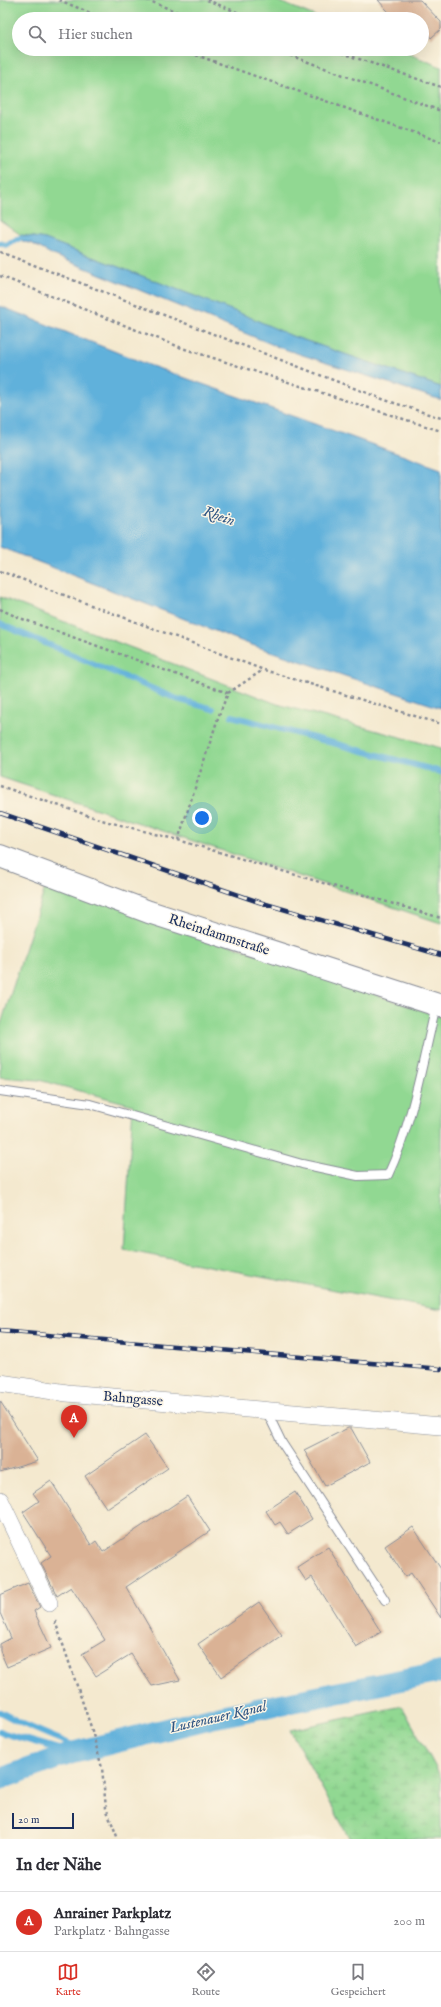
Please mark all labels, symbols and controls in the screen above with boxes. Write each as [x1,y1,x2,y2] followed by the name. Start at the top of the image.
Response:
[12,12,429,56] search box
[26,23,48,45] icon: search
[58,25,133,44] text: Hier suchen
[201,502,237,530] water label: Rhein
[192,808,212,828] your location
[166,910,272,960] street label: Rheindammstraße
[102,1387,164,1411] street label: Bahngasse
[61,1405,87,1438] pin: A
[167,1696,269,1738] water label: Lustenauer Kanal
[12,1811,74,1830] scale bar
[18,1813,39,1827] text: 20 m
[16,1855,101,1876] text: In der Nähe
[54,1904,171,1923] text: Anrainer Parkplatz
[25,1913,33,1930] text: A
[393,1913,425,1930] text: 200 m
[54,1923,170,1940] text: Parkplatz · Bahngasse
[55,1961,81,1999] tab: Karte
[191,1961,220,1999] tab: Route
[331,1961,386,1999] tab: Gespeichert

